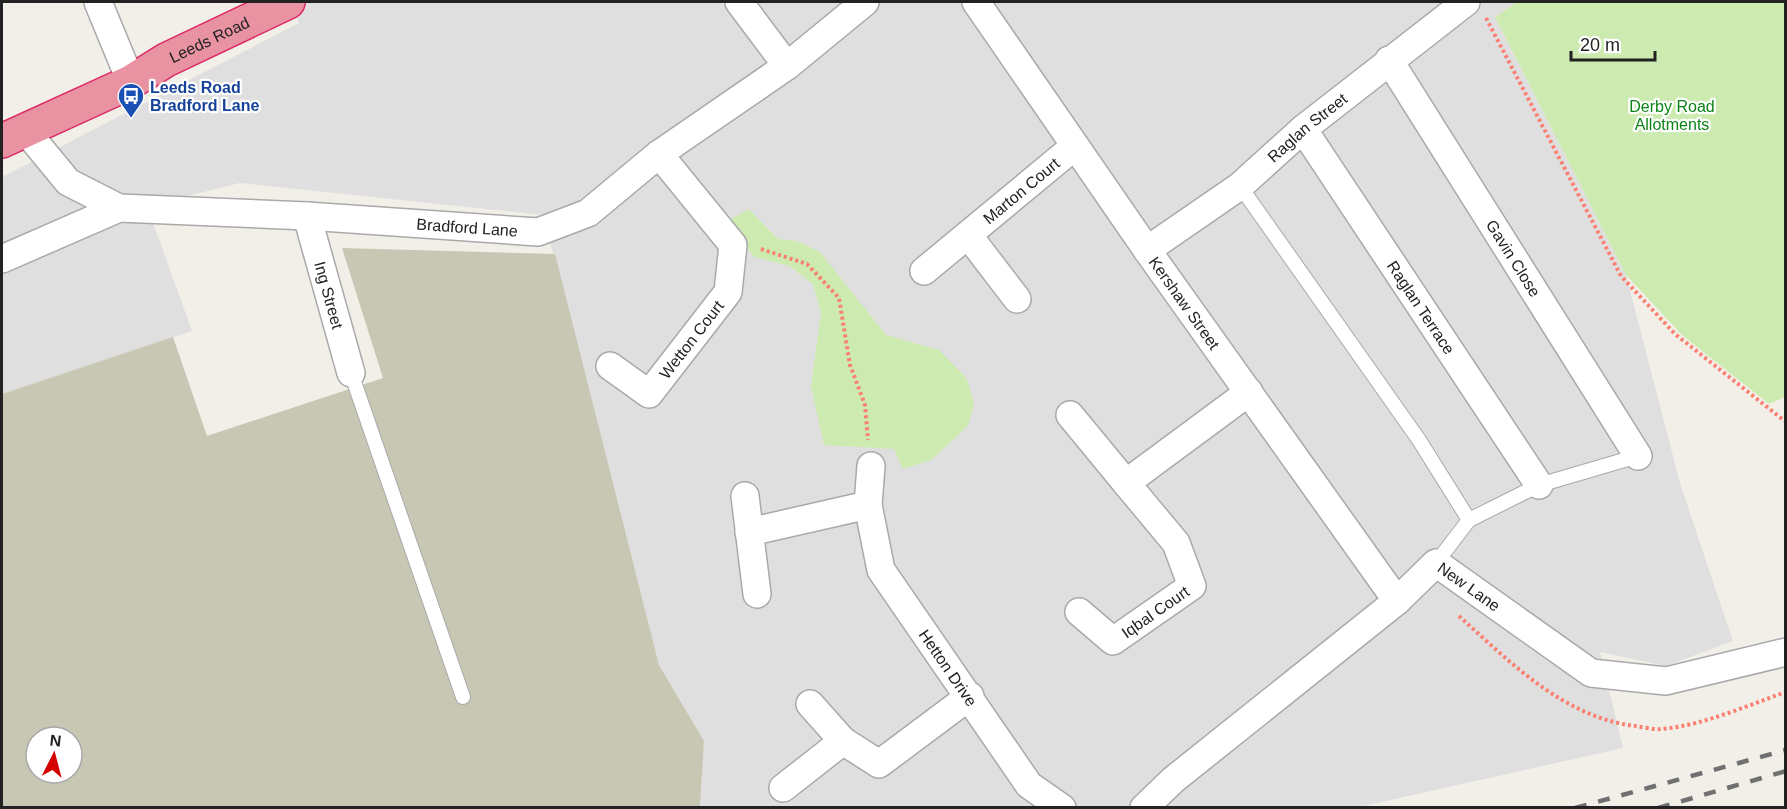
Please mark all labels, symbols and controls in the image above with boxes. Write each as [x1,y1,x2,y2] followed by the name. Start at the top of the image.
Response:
[167,13,252,66] street label: Leeds Road
[1571,24,1655,62] scale bar
[1580,35,1620,55] text: 20 m
[150,79,259,114] place label: Leeds Road Bradford Lane
[116,81,146,119] bus stop icon: Leeds Road Bradford Lane
[1264,89,1351,165] street label: Raglan Street
[1629,98,1715,133] park label: Derby Road Allotments
[980,154,1063,227] street label: Marton Court
[416,215,518,239] street label: Bradford Lane
[1483,217,1544,300] street label: Gavin Close
[1146,253,1224,353] street label: Kershaw Street
[1384,258,1458,357] street label: Raglan Terrace
[312,259,347,331] street label: Ing Street
[656,297,727,382] street label: Wetton Court
[1435,559,1503,614] street label: New Lane
[1118,582,1193,641] street label: Iqbal Court
[916,626,981,709] street label: Hetton Drive
[24,725,84,785] north arrow
[49,732,62,750] text: N

